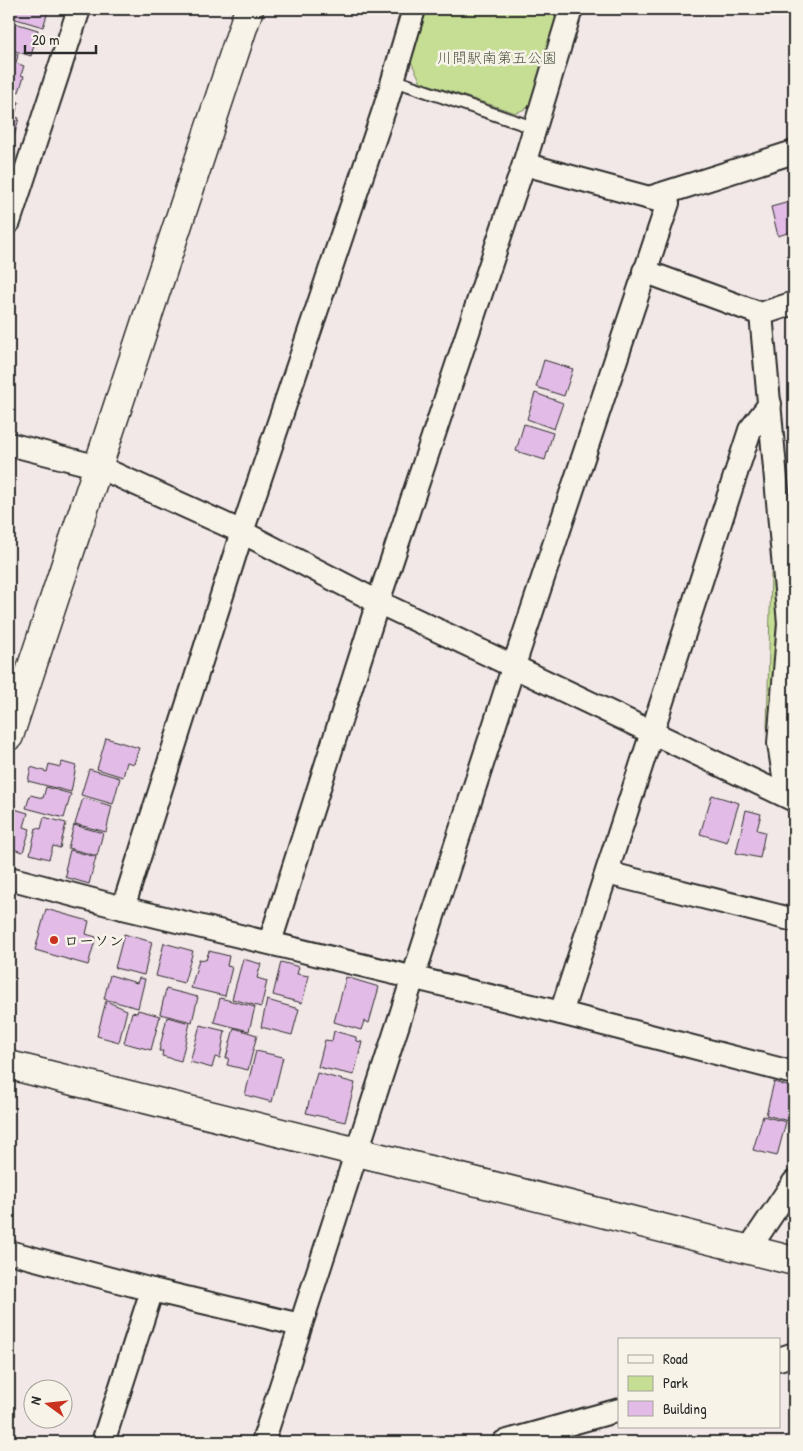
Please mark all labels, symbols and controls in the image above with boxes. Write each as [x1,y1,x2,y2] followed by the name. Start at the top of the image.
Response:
[25,22,96,54] scale bar
[32,29,59,50] text: 20 m
[437,47,557,68] park label: 川間駅南第五公園
[64,930,124,951] place label: ローソン
[48,934,60,946] marker: ローソン
[618,1338,780,1428] legend
[663,1348,688,1369] text: Road
[663,1372,688,1393] text: Park
[22,1378,72,1428] north arrow
[25,1394,45,1407] text: N
[663,1398,707,1419] text: Building

